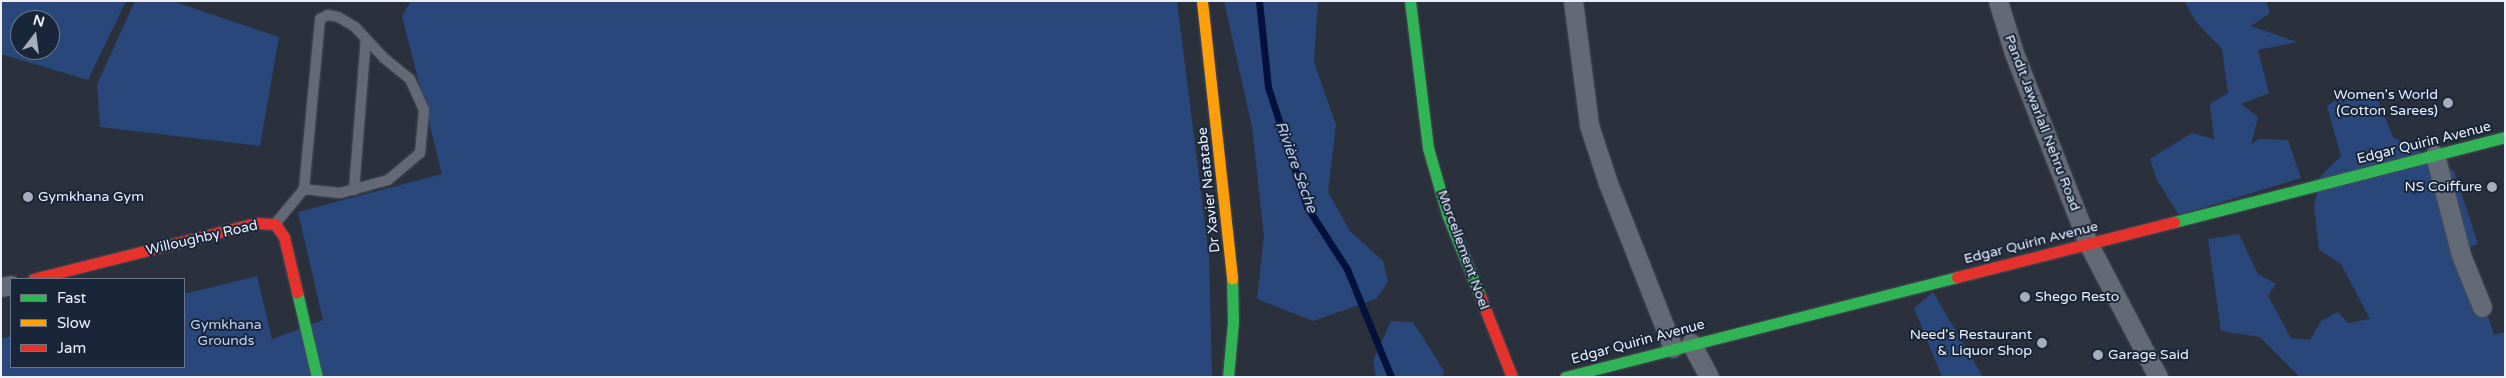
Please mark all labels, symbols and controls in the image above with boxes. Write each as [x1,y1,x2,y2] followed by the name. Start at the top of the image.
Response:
[10,10,60,60] north arrow
[31,11,46,31] text: N
[2001,33,2083,213] street label: Pandit Jawarlall Nehru Road
[2333,87,2438,120] place label: Women's World (Cotton Sarees)
[2442,97,2454,109] marker: Women's World (Cotton Sarees)
[2355,118,2493,168] street label: Edgar Quirin Avenue
[1271,119,1321,215] water label: Rivière Sèche
[1194,126,1224,254] street label: Dr Xavier Natatabe
[2405,179,2482,195] place label: NS Coiffure
[2486,181,2498,193] marker: NS Coiffure
[1434,188,1492,312] street label: Morcellement Noel
[38,189,144,205] place label: Gymkhana Gym
[22,191,34,203] marker: Gymkhana Gym
[145,217,259,259] street label: Willoughby Road
[1962,218,2100,268] street label: Edgar Quirin Avenue
[10,278,185,368] legend
[57,289,86,307] text: Fast
[2035,289,2119,305] place label: Shego Resto
[2019,291,2031,303] marker: Shego Resto
[57,314,91,332] text: Slow
[1569,316,1707,368] street label: Edgar Quirin Avenue
[190,317,262,350] park label: Gymkhana Grounds
[1910,327,2032,360] place label: Need's Restaurant & Liquor Shop
[2036,337,2048,349] marker: Need's Restaurant & Liquor Shop
[57,339,86,357] text: Jam
[2108,347,2189,363] place label: Garage Said
[2092,349,2104,361] marker: Garage Said

